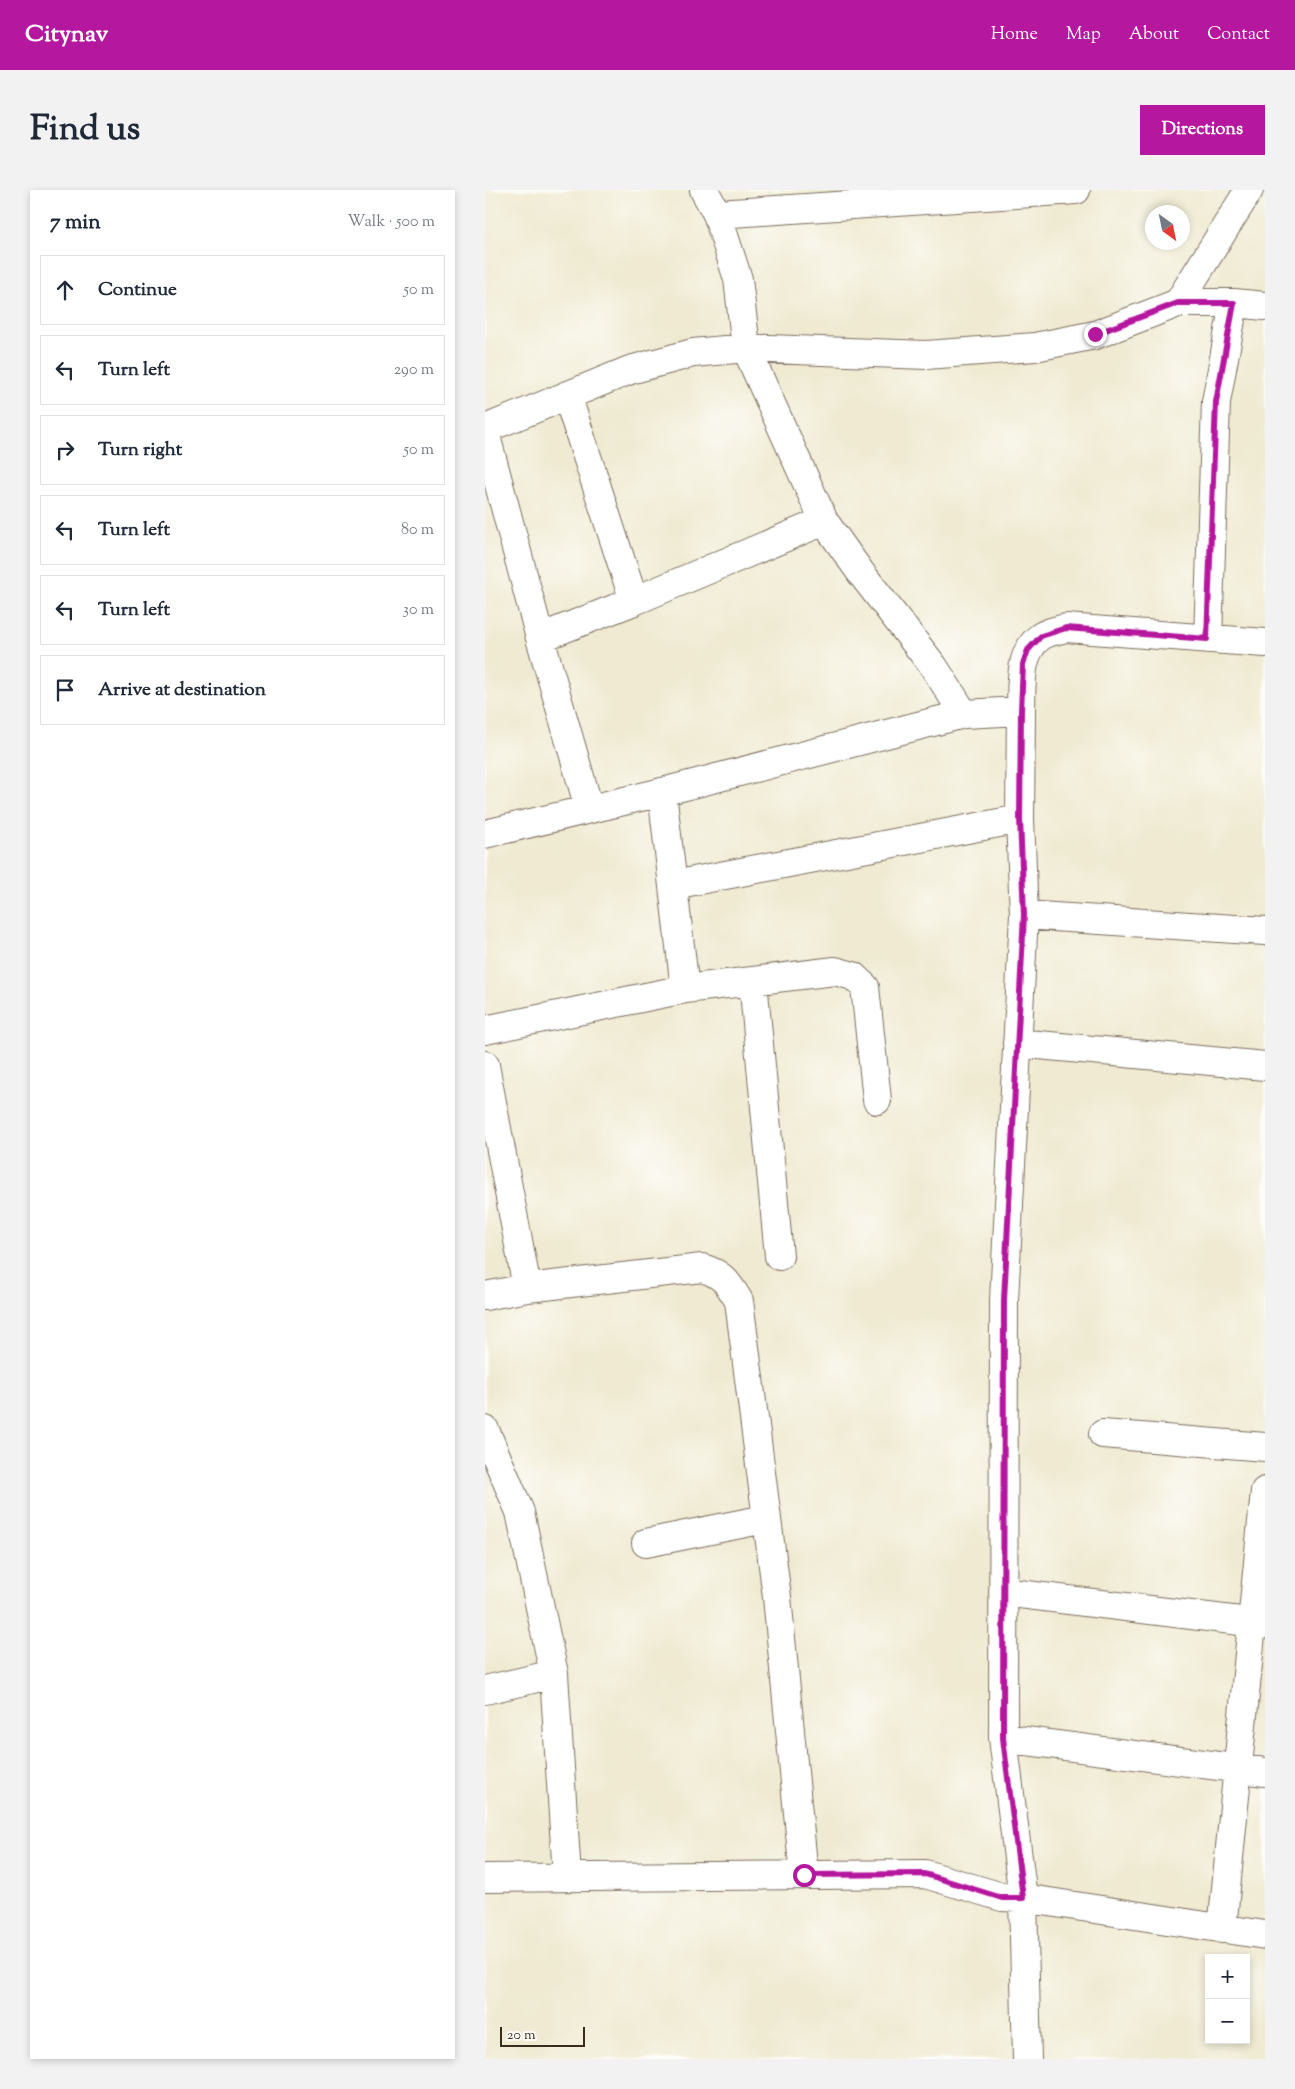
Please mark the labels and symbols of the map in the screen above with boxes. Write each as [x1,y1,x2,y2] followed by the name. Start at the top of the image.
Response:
[1145,205,1190,250] north arrow
[1084,323,1107,346] route end
[793,1864,816,1887] route start
[500,2024,585,2047] scale bar

